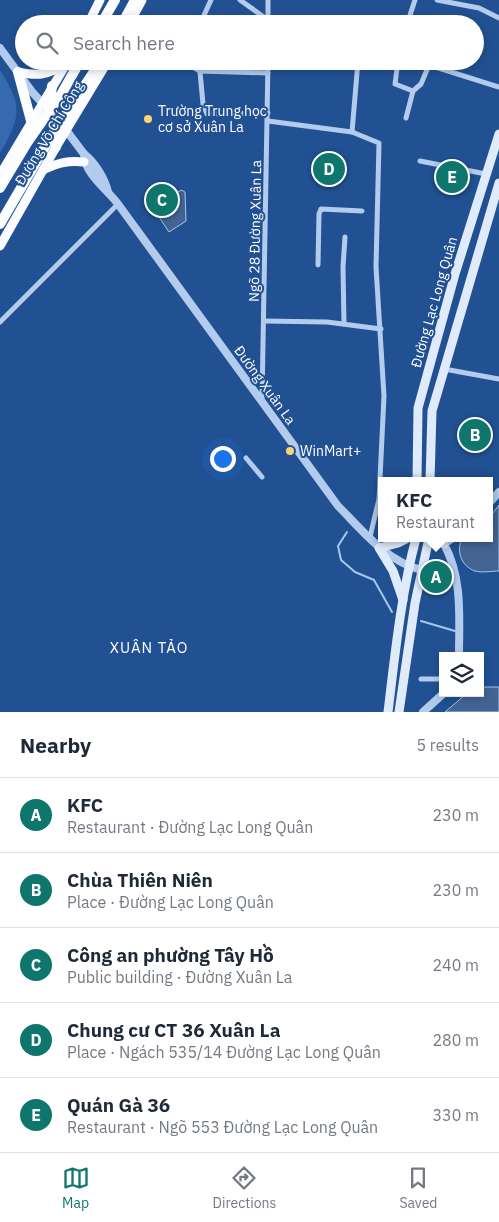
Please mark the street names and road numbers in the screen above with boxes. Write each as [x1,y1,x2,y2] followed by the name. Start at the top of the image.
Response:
[11,77,88,188] street label: Đường Võ Chí Công
[245,159,265,302] street label: Ngõ 28 Đường Xuân La
[407,234,461,370] street label: Đường Lạc Long Quân
[230,342,300,429] street label: Đường Xuân La

